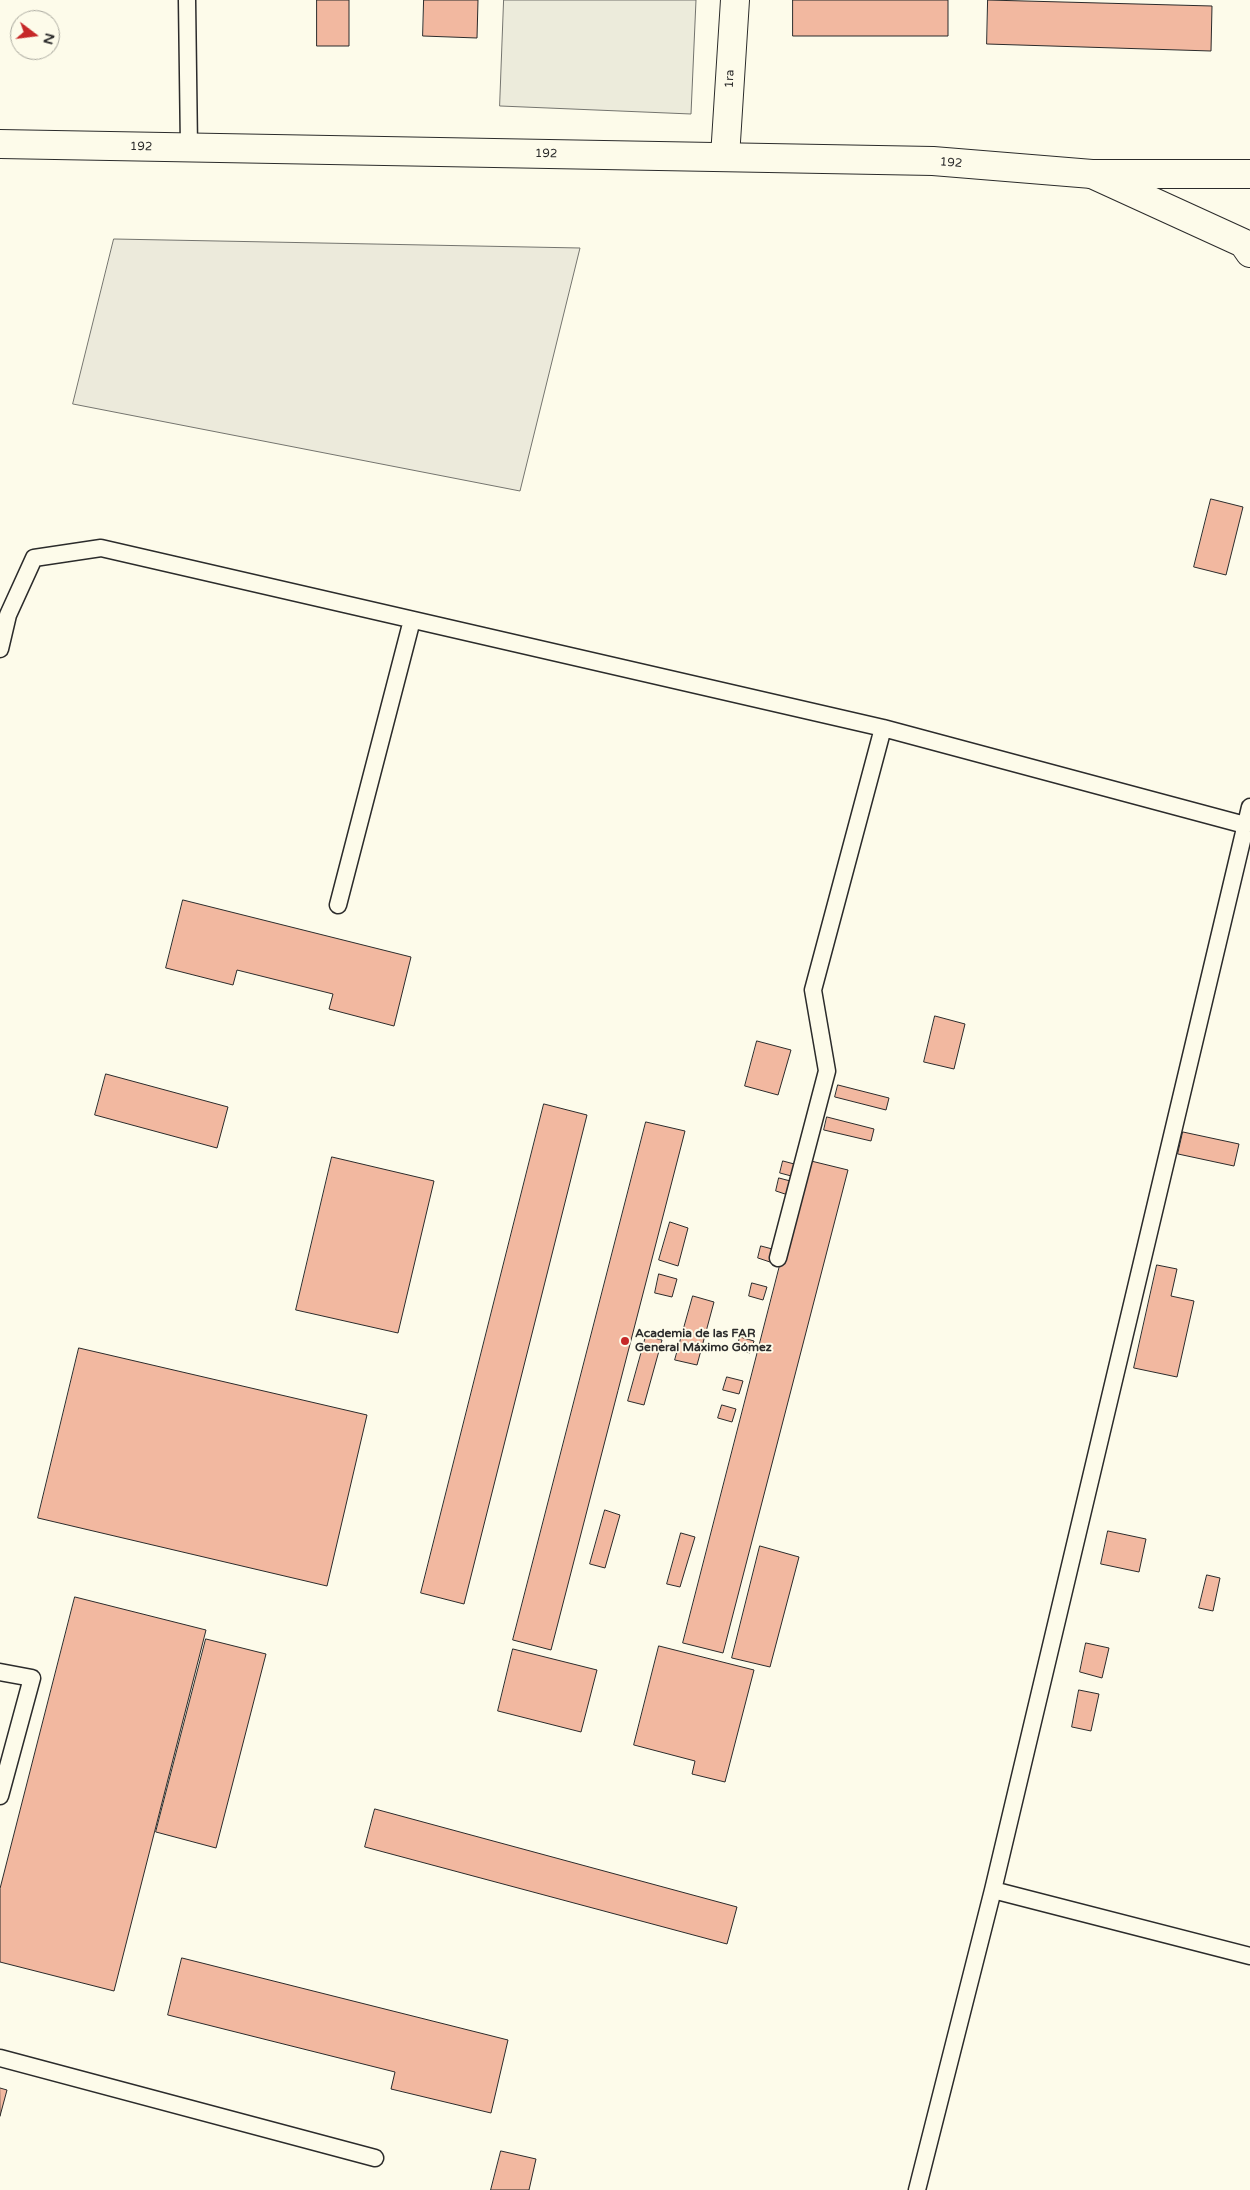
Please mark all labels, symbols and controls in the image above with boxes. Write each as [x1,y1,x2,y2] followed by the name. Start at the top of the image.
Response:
[10,10,60,60] north arrow
[39,31,59,46] text: N
[722,69,738,89] street label: 1ra
[130,140,152,154] street label: 192
[535,147,557,161] street label: 192
[939,155,963,171] street label: 192
[635,1327,772,1355] place label: Academia de las FAR General Máximo Gómez
[619,1335,631,1347] marker: Academia de las FAR General Máximo Gómez

